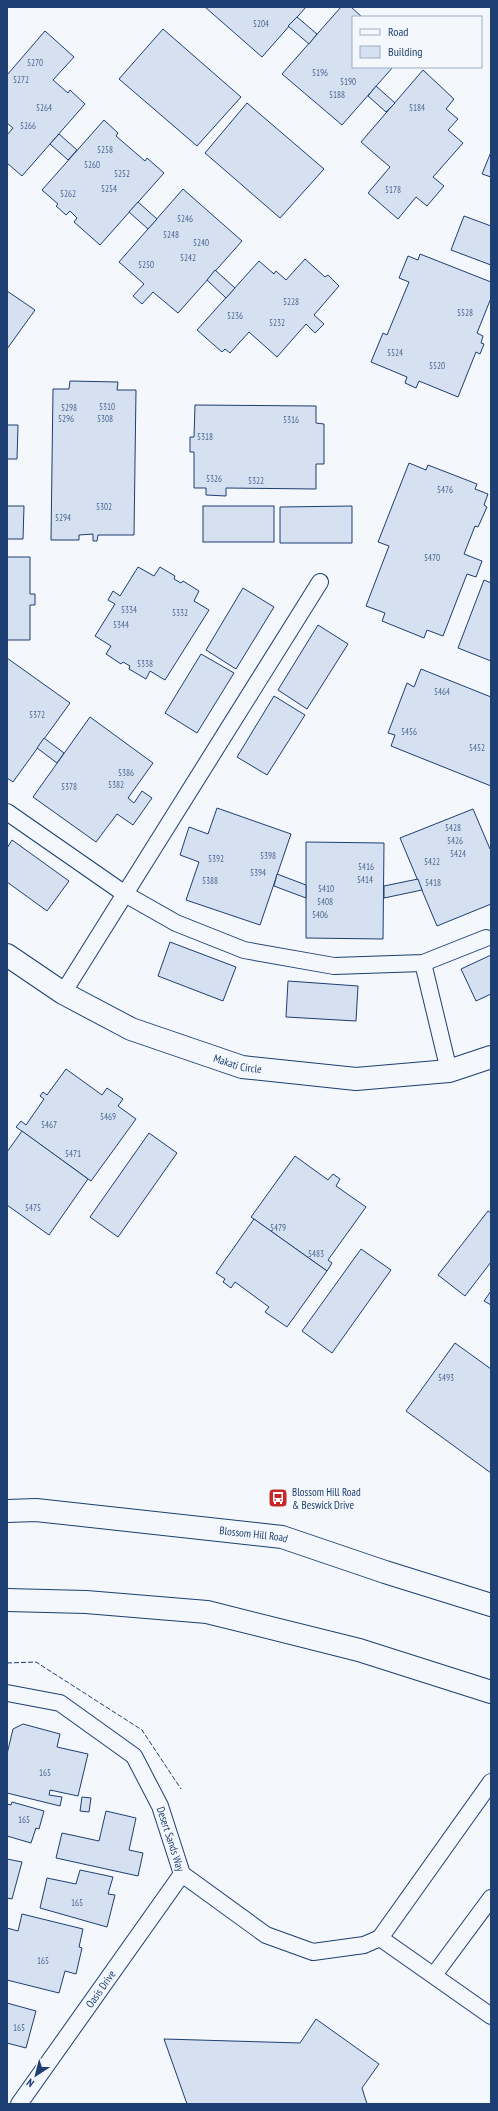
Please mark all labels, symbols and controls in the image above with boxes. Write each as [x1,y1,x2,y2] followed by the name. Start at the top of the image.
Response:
[352,16,482,68] legend
[253,18,269,29] house number: 5204
[388,24,408,39] text: Road
[388,44,423,59] text: Building
[27,57,43,68] house number: 5270
[312,67,328,78] house number: 5196
[13,74,29,85] house number: 5272
[340,76,356,87] house number: 5190
[329,89,345,100] house number: 5188
[36,102,52,113] house number: 5264
[409,102,425,113] house number: 5184
[20,120,36,131] house number: 5266
[97,144,113,155] house number: 5258
[84,159,100,170] house number: 5260
[114,168,130,179] house number: 5252
[101,183,117,194] house number: 5254
[385,184,401,195] house number: 5178
[60,188,76,199] house number: 5262
[177,213,193,224] house number: 5246
[163,229,179,240] house number: 5248
[193,237,209,248] house number: 5240
[180,252,196,263] house number: 5242
[138,259,154,270] house number: 5250
[283,296,299,307] house number: 5228
[457,307,473,318] house number: 5528
[227,310,243,321] house number: 5236
[269,317,285,328] house number: 5232
[387,347,403,358] house number: 5524
[429,360,445,371] house number: 5520
[99,401,115,412] house number: 5310
[61,402,77,413] house number: 5298
[58,413,74,424] house number: 5296
[97,413,113,424] house number: 5308
[283,414,299,425] house number: 5316
[197,431,213,442] house number: 5318
[206,473,222,484] house number: 5326
[248,475,264,486] house number: 5322
[437,484,453,495] house number: 5476
[96,501,112,512] house number: 5302
[55,512,71,523] house number: 5294
[424,552,440,563] house number: 5470
[121,604,137,615] house number: 5334
[172,607,188,618] house number: 5332
[113,619,129,630] house number: 5344
[137,658,153,669] house number: 5338
[434,686,450,697] house number: 5464
[29,709,45,720] house number: 5372
[401,726,417,737] house number: 5456
[469,742,485,753] house number: 5452
[118,767,134,778] house number: 5386
[108,779,124,790] house number: 5382
[61,781,77,792] house number: 5378
[445,822,461,833] house number: 5428
[447,835,463,846] house number: 5426
[450,848,466,859] house number: 5424
[260,850,276,861] house number: 5398
[208,853,224,864] house number: 5392
[424,856,440,867] house number: 5422
[358,861,374,872] house number: 5416
[250,867,266,878] house number: 5394
[357,874,373,885] house number: 5414
[202,875,218,886] house number: 5388
[425,877,441,888] house number: 5418
[318,883,334,894] house number: 5410
[317,896,333,907] house number: 5408
[312,909,328,920] house number: 5406
[212,1051,263,1076] street label: Makati Circle
[100,1111,116,1122] house number: 5469
[41,1119,57,1130] house number: 5467
[65,1148,81,1159] house number: 5471
[25,1202,41,1213] house number: 5475
[270,1222,286,1233] house number: 5479
[308,1248,324,1259] house number: 5483
[438,1372,454,1383] house number: 5493
[292,1485,361,1512] place label: Blossom Hill Road & Beswick Drive
[267,1487,289,1509] bus stop icon: Blossom Hill Road & Beswick Drive
[219,1523,290,1546] street label: Blossom Hill Road
[39,1767,51,1778] house number: 165
[154,1805,188,1874] street label: Desert Sands Way
[18,1814,30,1825] house number: 165
[71,1897,83,1908] house number: 165
[37,1955,49,1966] house number: 165
[82,1967,119,2010] street label: Oasis Drive
[13,2022,25,2033] house number: 165
[16,2055,56,2095] north arrow
[24,2076,37,2091] text: N

